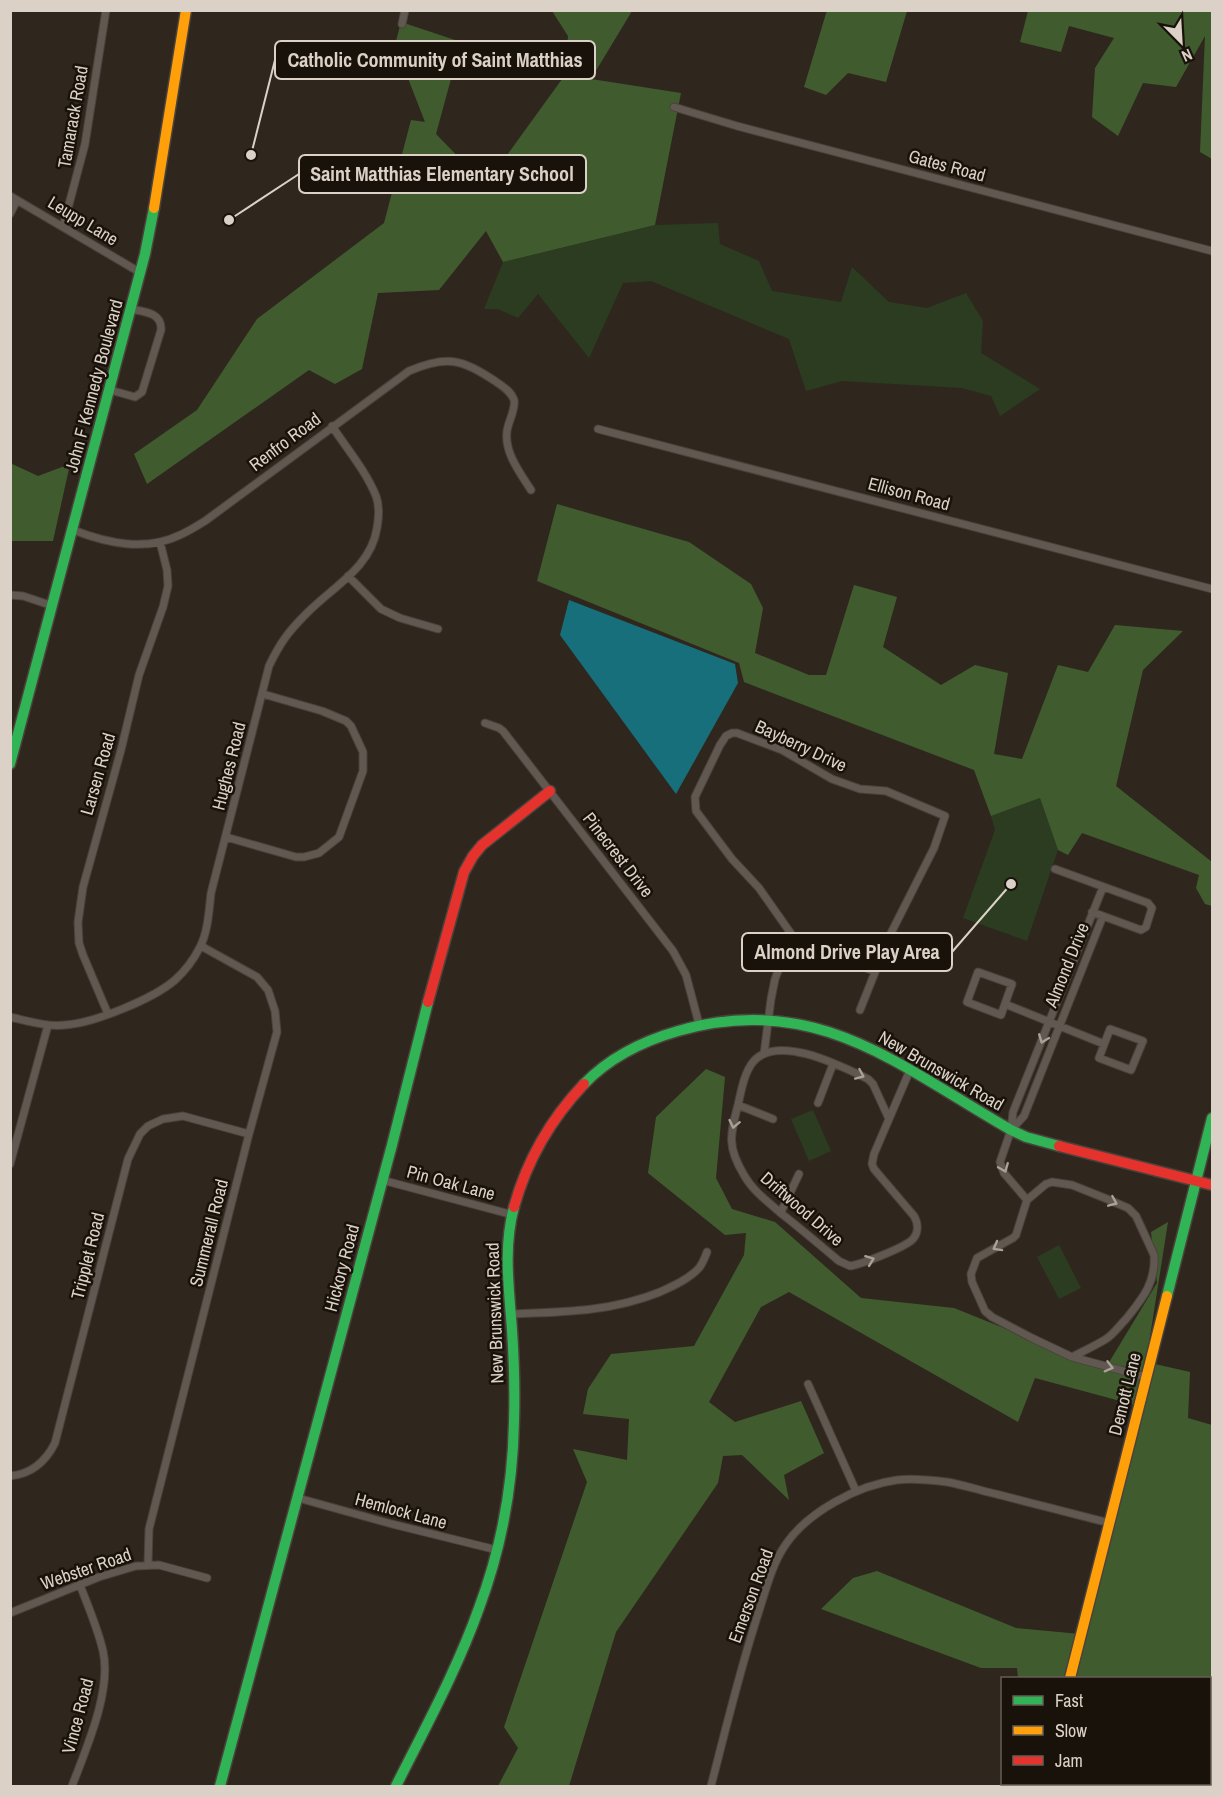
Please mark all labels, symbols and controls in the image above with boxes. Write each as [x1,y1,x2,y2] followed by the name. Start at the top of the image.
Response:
[1151,12,1211,72] north arrow
[275,41,595,79] callout: Catholic Community of Saint Matthias
[1178,44,1196,68] text: N
[287,46,583,73] text: Catholic Community of Saint Matthias
[51,64,94,170] street label: Tamarack Road
[906,143,988,188] street label: Gates Road
[299,155,586,193] callout: Saint Matthias Elementary School
[310,160,574,187] text: Saint Matthias Elementary School
[43,190,123,251] street label: Leupp Lane
[58,297,129,475] street label: John F Kennedy Boulevard
[244,406,326,477] street label: Renfro Road
[865,471,953,516] street label: Ellison Road
[751,713,851,778] street label: Bayberry Drive
[205,719,252,813] street label: Hughes Road
[74,730,121,818] street label: Larsen Road
[577,807,660,902] street label: Pinecrest Drive
[1038,919,1095,1012] street label: Almond Drive
[742,933,952,971] callout: Almond Drive Play Area
[754,938,940,965] text: Almond Drive Play Area
[874,1024,1009,1117] street label: New Brunswick Road
[1037,1033,1050,1044] one-way arrow
[853,1068,864,1080] one-way arrow
[728,1119,741,1129] one-way arrow
[404,1159,498,1206] street label: Pin Oak Lane
[997,1162,1009,1173] one-way arrow
[755,1166,849,1252] street label: Driftwood Drive
[183,1177,234,1289] street label: Summerall Road
[1107,1195,1118,1207] one-way arrow
[65,1210,110,1302] street label: Tripplet Road
[318,1221,365,1314] street label: Hickory Road
[993,1240,1004,1251] one-way arrow
[480,1242,509,1384] street label: New Brunswick Road
[864,1254,875,1267] one-way arrow
[1102,1350,1147,1438] street label: Demott Lane
[1103,1360,1114,1372] one-way arrow
[352,1486,450,1535] street label: Hemlock Lane
[37,1541,134,1596] street label: Webster Road
[722,1545,779,1646] street label: Emerson Road
[55,1676,100,1756] street label: Vince Road
[1001,1677,1211,1785] legend
[1055,1688,1083,1713] text: Fast
[1055,1718,1087,1743] text: Slow
[1055,1748,1083,1773] text: Jam

